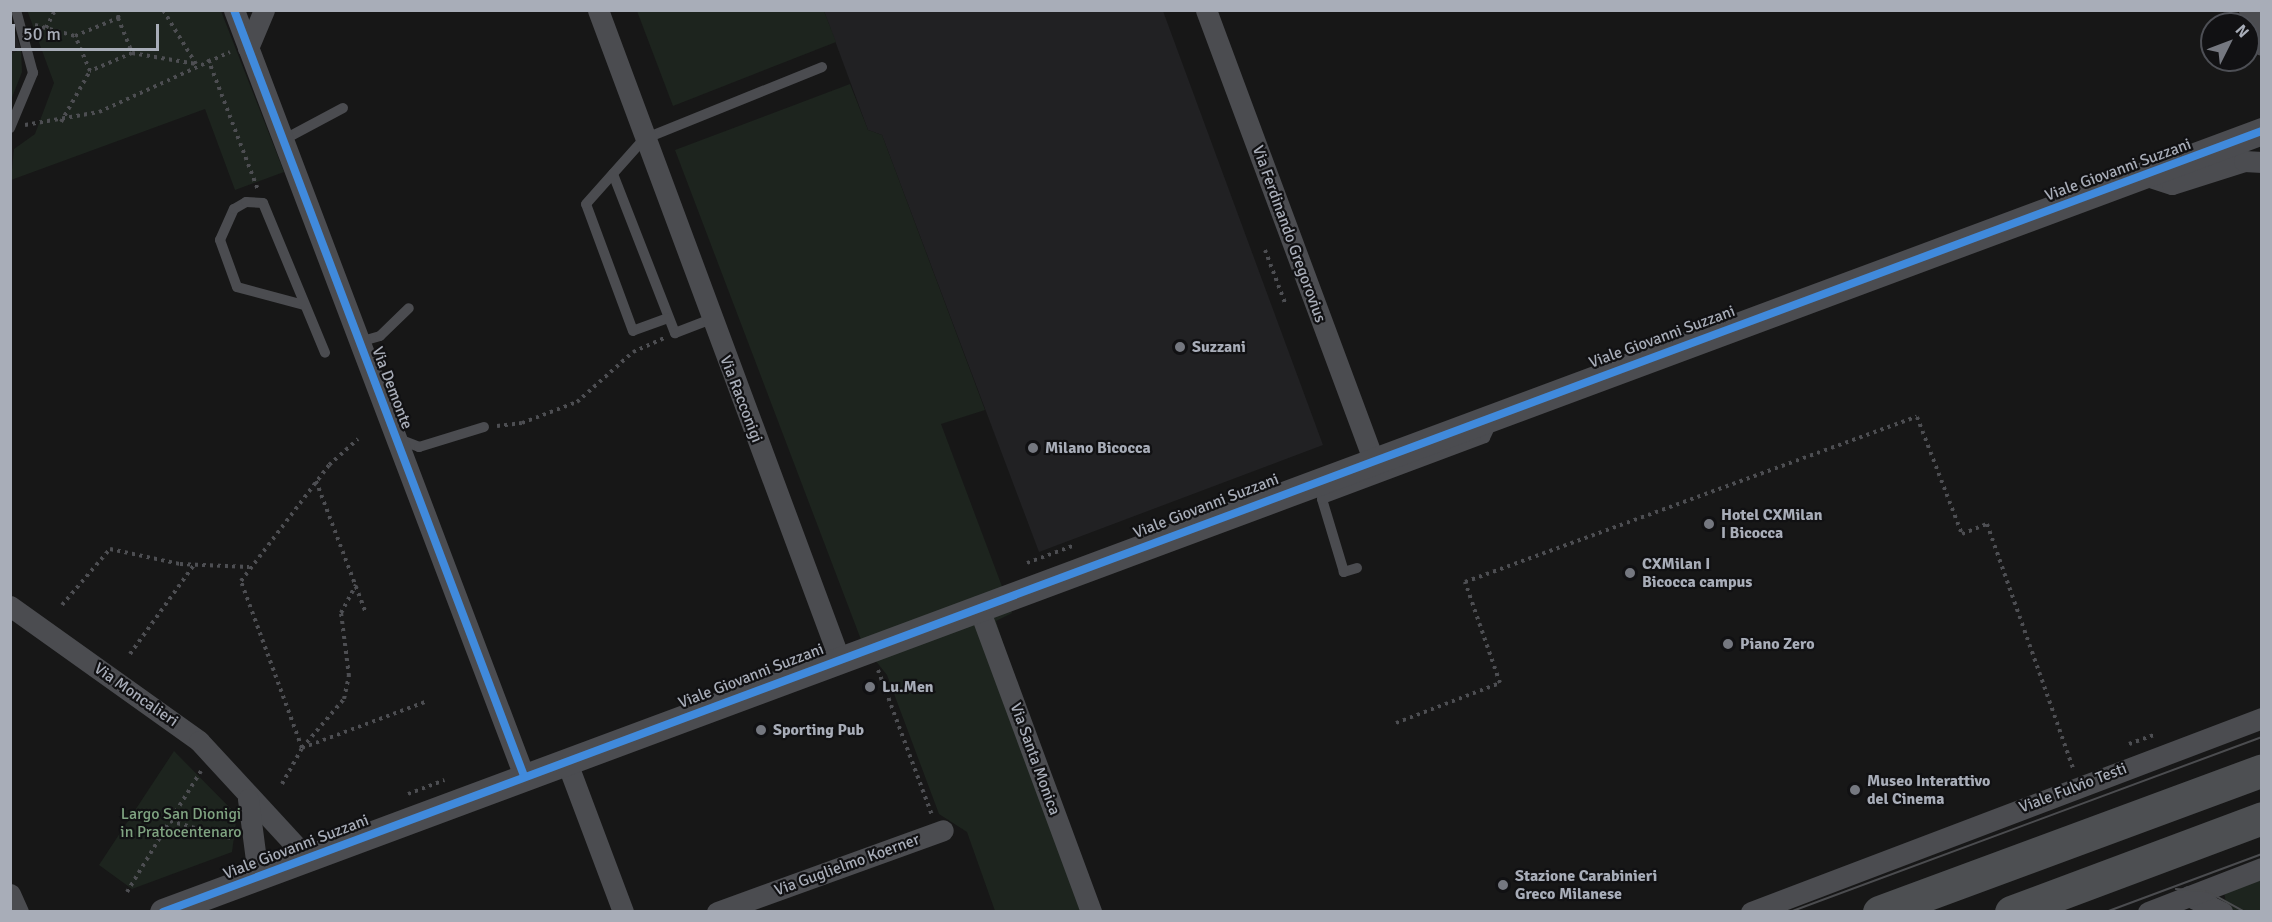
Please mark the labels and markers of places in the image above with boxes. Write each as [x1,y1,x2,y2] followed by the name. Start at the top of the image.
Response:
[1192,337,1246,357] place label: Suzzani
[1173,340,1187,354] marker: Suzzani
[1045,438,1151,458] place label: Milano Bicocca
[1026,441,1040,455] marker: Milano Bicocca
[1721,505,1822,543] place label: Hotel CXMilan I Bicocca
[1702,517,1716,531] marker: Hotel CXMilan I Bicocca
[1642,554,1752,592] place label: CXMilan I Bicocca campus
[1623,566,1637,580] marker: CXMilan I Bicocca campus
[1740,634,1815,654] place label: Piano Zero
[1721,637,1735,651] marker: Piano Zero
[882,677,934,697] place label: Lu.Men
[863,680,877,694] marker: Lu.Men
[773,720,864,740] place label: Sporting Pub
[754,723,768,737] marker: Sporting Pub
[1867,771,1990,809] place label: Museo Interattivo del Cinema
[1848,783,1862,797] marker: Museo Interattivo del Cinema
[1515,866,1657,904] place label: Stazione Carabinieri Greco Milanese
[1496,878,1510,892] marker: Stazione Carabinieri Greco Milanese

